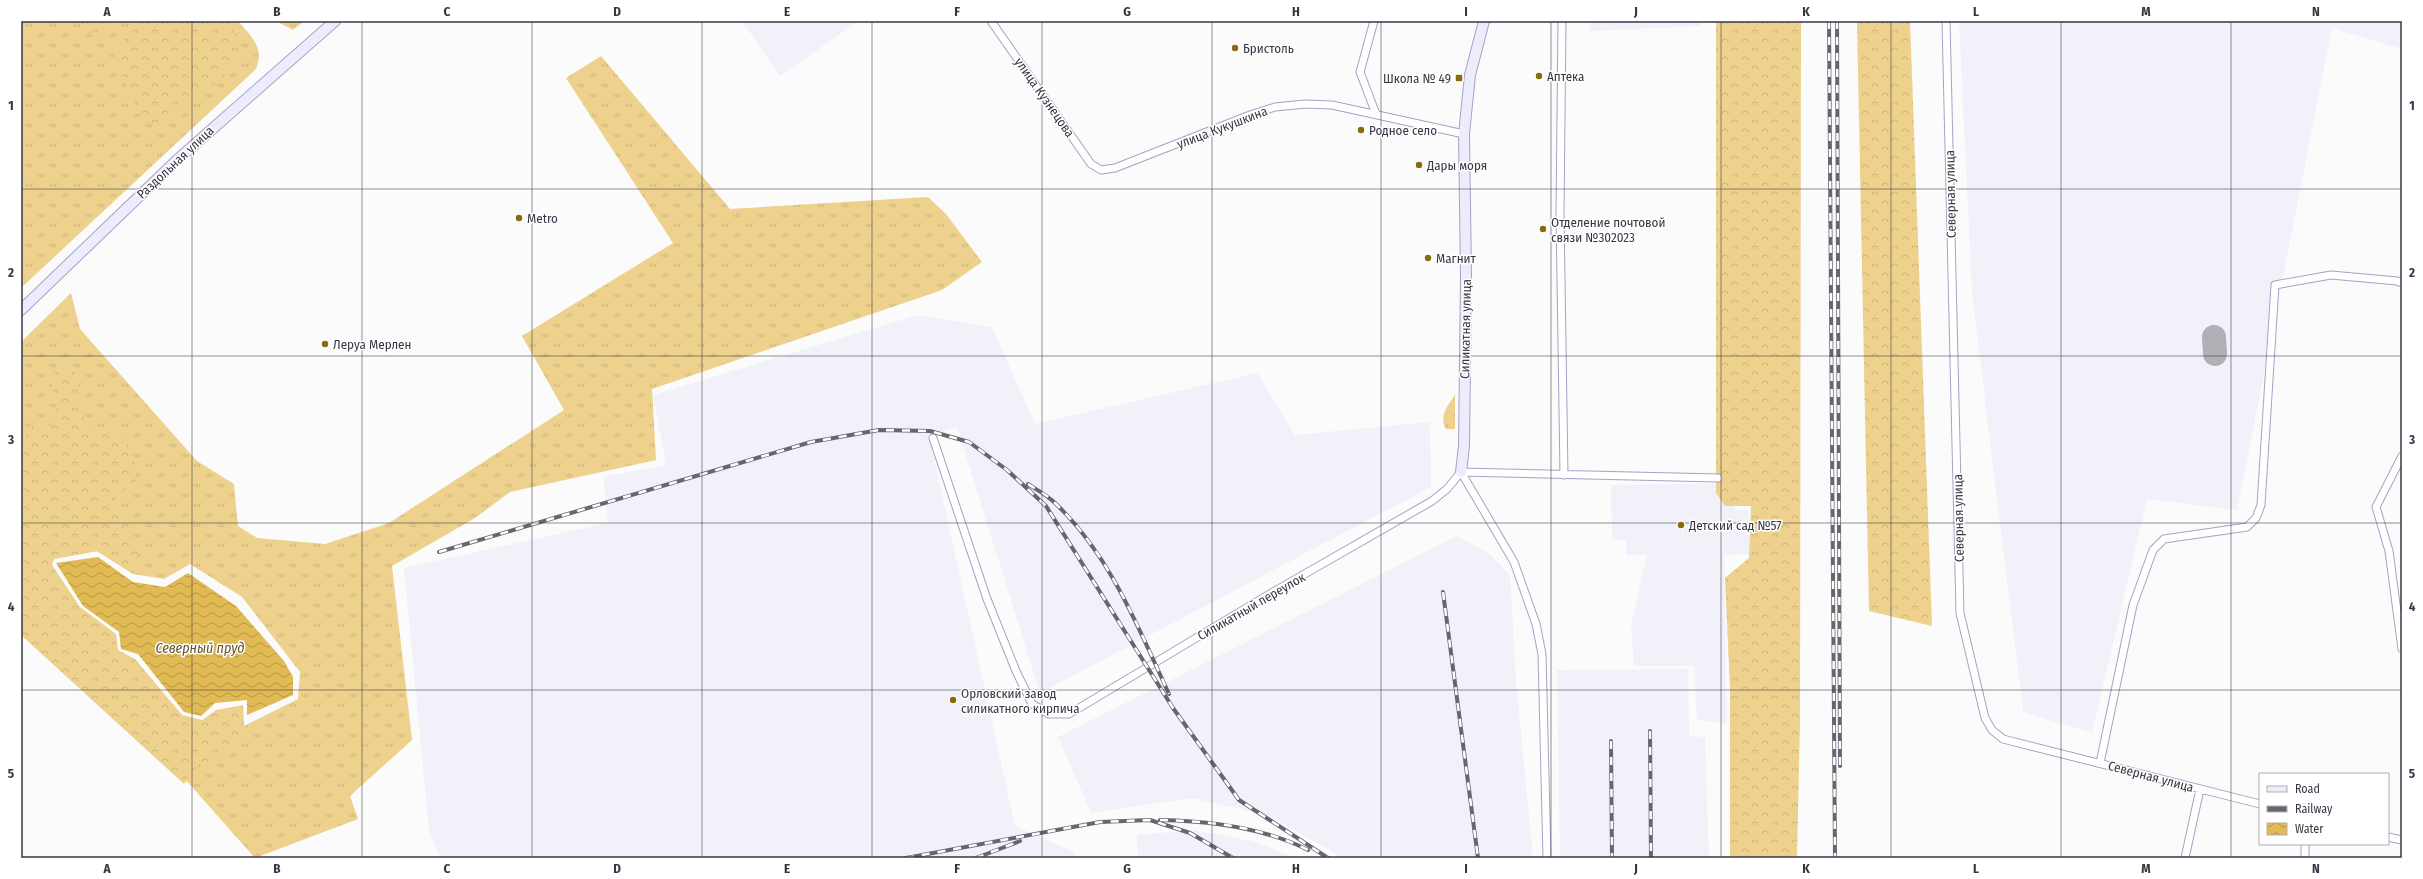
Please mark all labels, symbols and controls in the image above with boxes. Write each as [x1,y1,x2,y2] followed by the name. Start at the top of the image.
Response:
[102,4,111,19] text: A
[273,4,281,19] text: B
[444,4,451,19] text: C
[613,4,621,19] text: D
[784,4,790,19] text: E
[954,4,960,19] text: F
[1123,4,1131,19] text: G
[1292,4,1300,19] text: H
[1464,4,1468,19] text: I
[1633,4,1638,19] text: J
[1802,4,1810,19] text: K
[1973,4,1979,19] text: L
[2141,4,2151,19] text: M
[2312,4,2320,19] text: N
[1243,41,1294,56] place label: Бристоль
[1230,43,1240,53] marker: Бристоль
[1012,55,1078,140] street label: улица Кузнецова
[1547,69,1584,84] place label: Аптека
[1383,71,1451,86] place label: Школа № 49
[1534,71,1544,81] marker: Аптека
[1454,73,1464,83] marker: Школа № 49
[8,98,14,113] text: 1
[2409,98,2415,113] text: 1
[1175,103,1270,152] street label: улица Кукушкина
[134,123,217,202] street label: Раздольная улица
[1369,123,1437,138] place label: Родное село
[1356,125,1366,135] marker: Родное село
[1942,150,1959,238] street label: Северная улица
[1426,158,1487,173] place label: Дары моря
[1414,160,1424,170] marker: Дары моря
[527,211,558,226] place label: Metro
[514,213,524,223] marker: Metro
[1551,215,1665,245] place label: Отделение почтовой связи №302023
[1538,224,1548,234] marker: Отделение почтовой связи №302023
[1436,251,1477,266] place label: Магнит
[1423,253,1433,263] marker: Магнит
[7,265,14,280] text: 2
[2408,265,2415,280] text: 2
[1457,279,1474,379] street label: Силикатная улица
[333,337,411,352] place label: Леруа Мерлен
[320,339,330,349] marker: Леруа Мерлен
[7,432,14,447] text: 3
[2408,432,2415,447] text: 3
[1950,474,1967,562] street label: Северная улица
[1688,518,1781,533] place label: Детский сад №57
[1676,520,1686,530] marker: Детский сад №57
[1195,569,1308,643] street label: Силикатный переулок
[8,599,15,614] text: 4
[2409,599,2416,614] text: 4
[155,640,245,657] water label: Северный пруд
[961,686,1080,716] place label: Орловский завод силикатного кирпича
[948,695,958,705] marker: Орловский завод силикатного кирпича
[2106,758,2195,795] street label: Северная улица
[8,766,14,781] text: 5
[2409,766,2415,781] text: 5
[2259,773,2389,845] legend
[2295,782,2320,796] text: Road
[2295,802,2333,816] text: Railway
[2295,822,2324,836] text: Water
[102,861,111,876] text: A
[273,861,281,876] text: B
[444,861,451,876] text: C
[613,861,621,876] text: D
[784,861,790,876] text: E
[954,861,960,876] text: F
[1123,861,1131,876] text: G
[1292,861,1300,876] text: H
[1464,861,1468,876] text: I
[1633,861,1638,876] text: J
[1802,861,1810,876] text: K
[1973,861,1979,876] text: L
[2141,861,2151,876] text: M
[2312,861,2320,876] text: N

